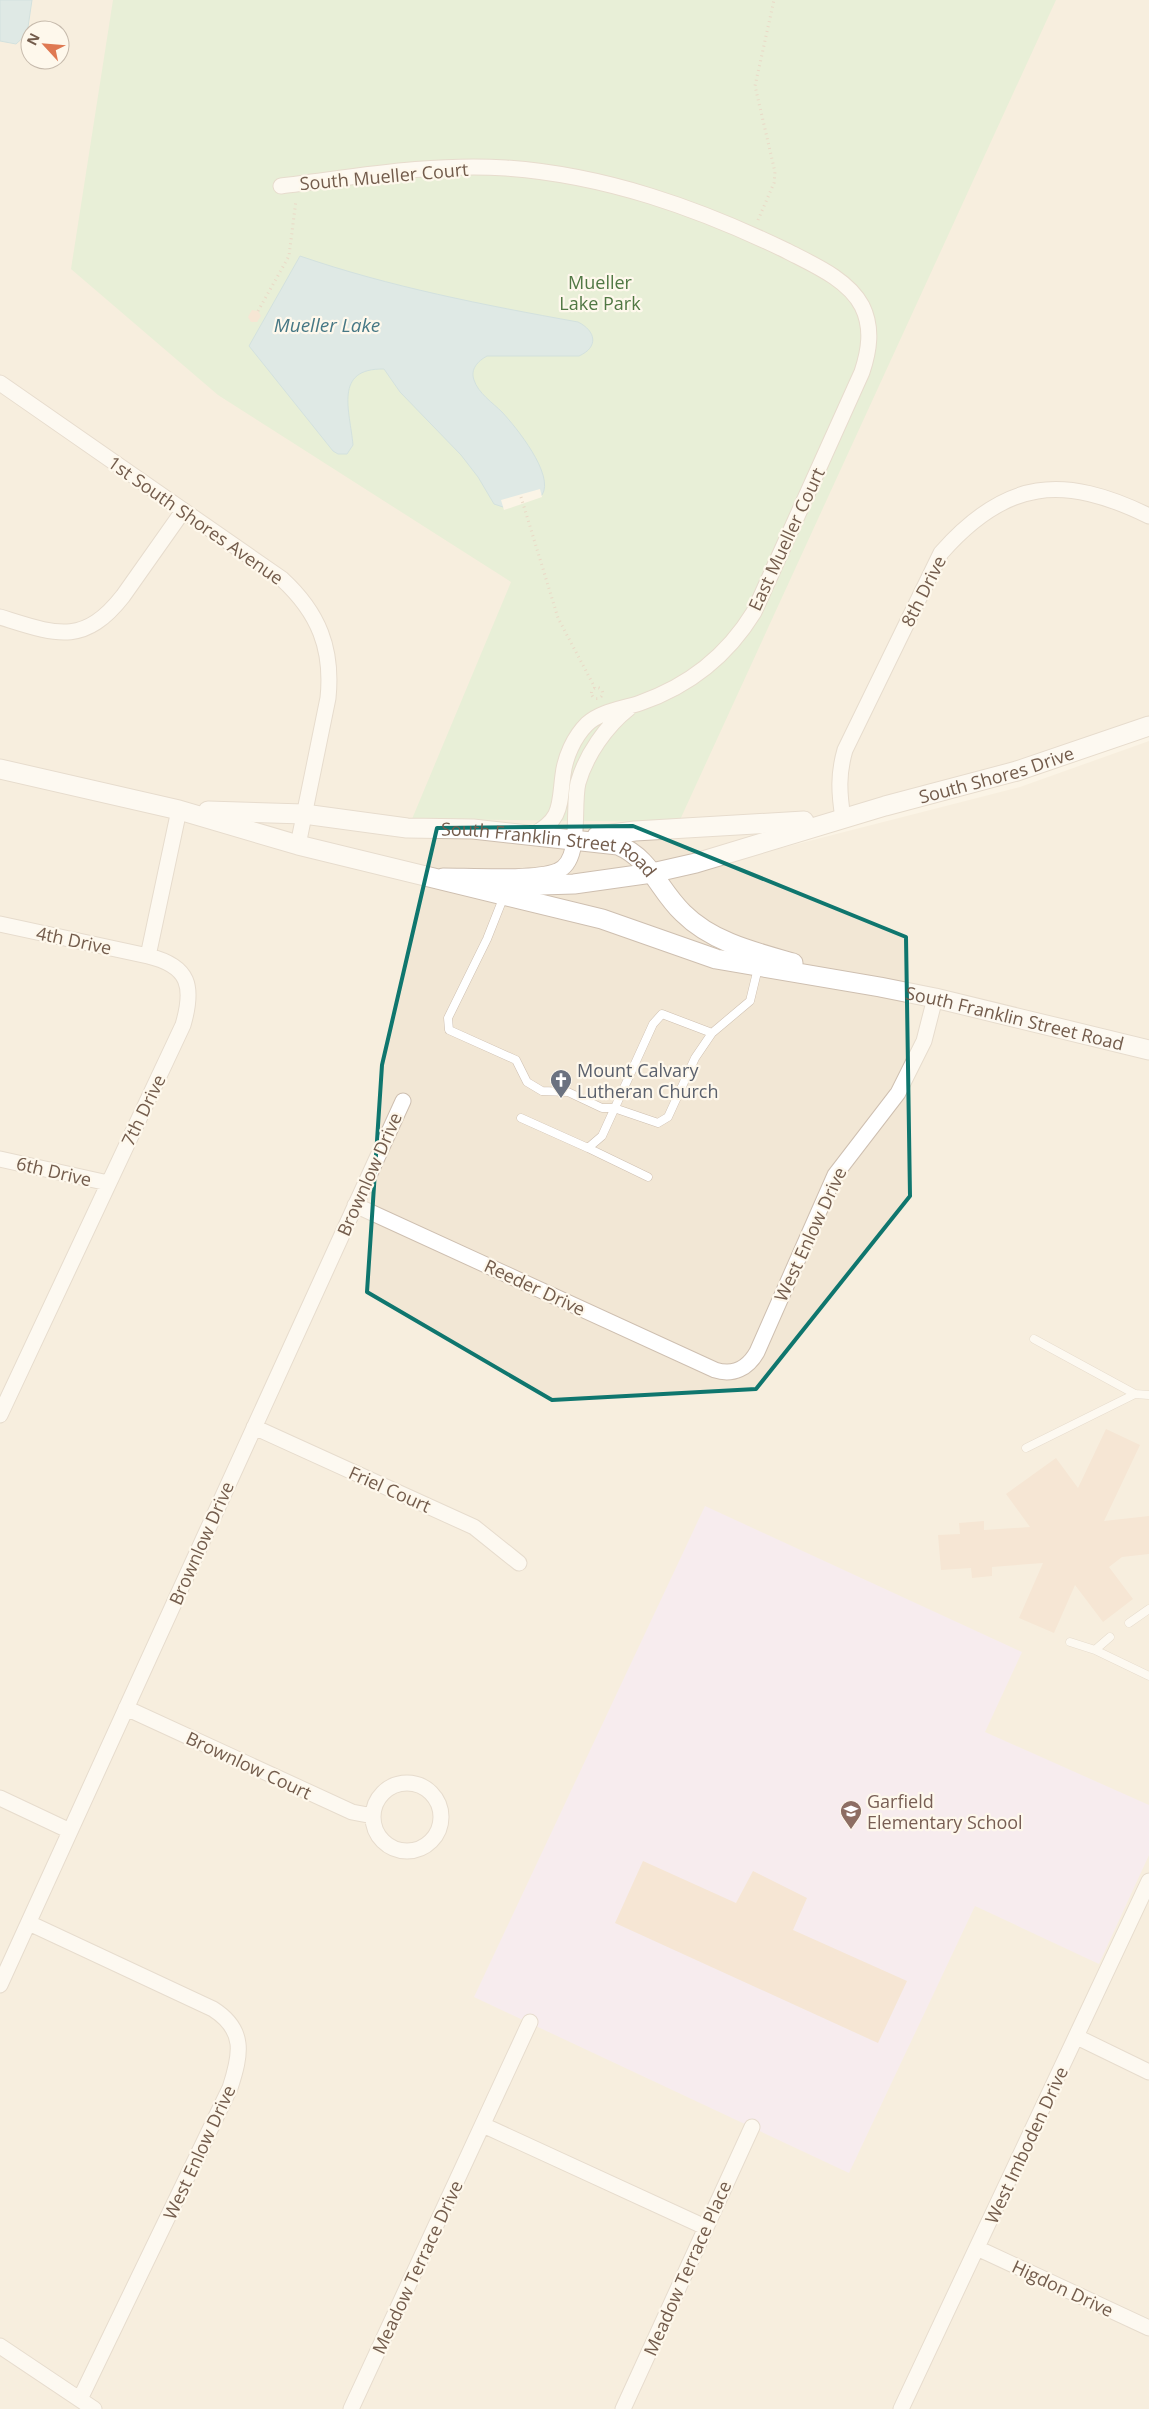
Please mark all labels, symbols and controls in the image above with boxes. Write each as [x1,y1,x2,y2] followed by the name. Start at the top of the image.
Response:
[20,20,70,70] north arrow
[22,30,44,48] text: N
[299,157,469,195] street label: South Mueller Court
[559,270,641,315] park label: Mueller Lake Park
[274,312,380,338] water label: Mueller Lake
[104,450,288,590] street label: 1st South Shores Avenue
[742,464,830,614] street label: East Mueller Court
[895,551,951,631] street label: 8th Drive
[916,741,1077,809] street label: South Shores Drive
[441,817,662,882] street label: South Franklin Street Road
[34,920,114,960] street label: 4th Drive
[903,980,1126,1055] street label: South Franklin Street Road
[577,1058,719,1103] place label: Mount Calvary Lutheran Church
[549,1068,573,1099] church icon: Mount Calvary Lutheran Church
[115,1070,171,1150] street label: 7th Drive
[331,1108,407,1240] street label: Brownlow Drive
[14,1151,94,1191] street label: 6th Drive
[768,1163,852,1305] street label: West Enlow Drive
[481,1253,589,1321] street label: Reeder Drive
[345,1460,435,1518] street label: Friel Court
[163,1477,239,1609] street label: Brownlow Drive
[182,1725,316,1805] street label: Brownlow Court
[867,1789,1023,1834] place label: Garfield Elementary School
[839,1799,863,1830] school or university icon: Garfield Elementary School
[979,2063,1073,2227] street label: West Imboden Drive
[157,2081,241,2223] street label: West Enlow Drive
[366,2176,468,2358] street label: Meadow Terrace Drive
[638,2177,736,2359] street label: Meadow Terrace Place
[1008,2254,1118,2322] street label: Higdon Drive

